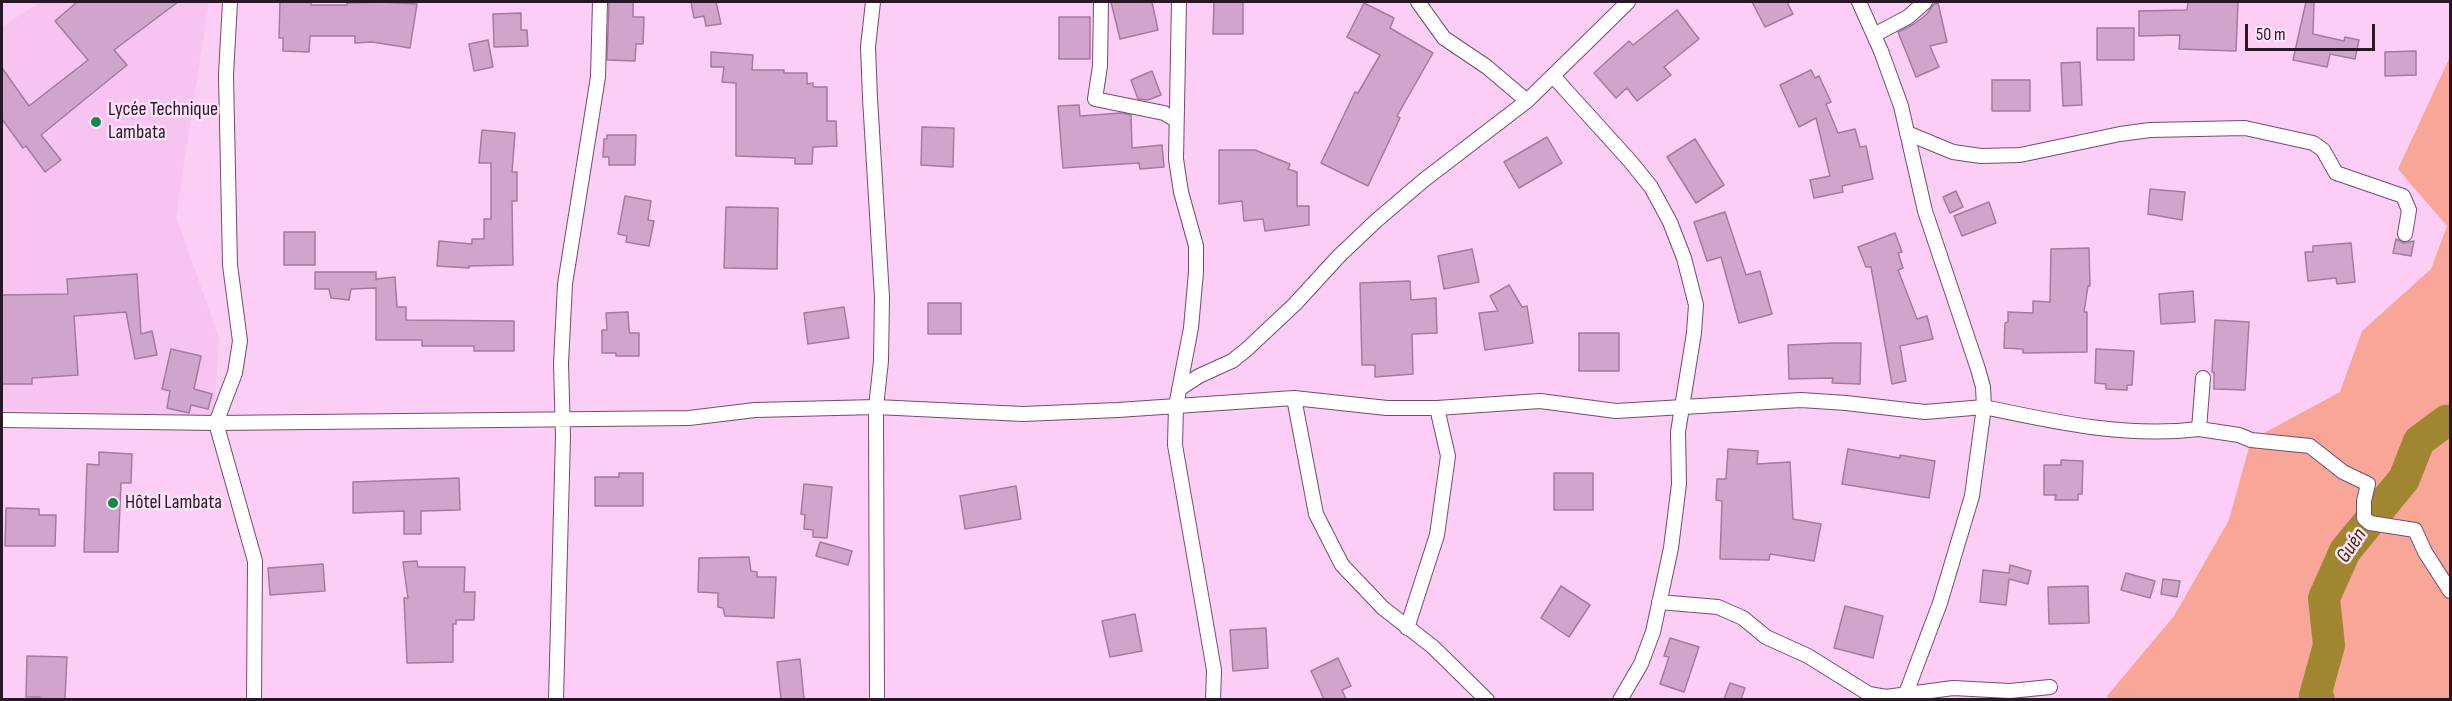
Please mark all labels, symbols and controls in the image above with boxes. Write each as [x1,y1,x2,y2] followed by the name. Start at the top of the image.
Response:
[2248,12,2378,50] scale bar
[2256,24,2286,45] text: 50 m
[108,98,218,145] place label: Lycée Technique Lambata
[89,115,103,129] marker: Lycée Technique Lambata
[125,491,222,515] place label: Hôtel Lambata
[106,496,120,510] marker: Hôtel Lambata
[2332,524,2372,568] water label: Guén

